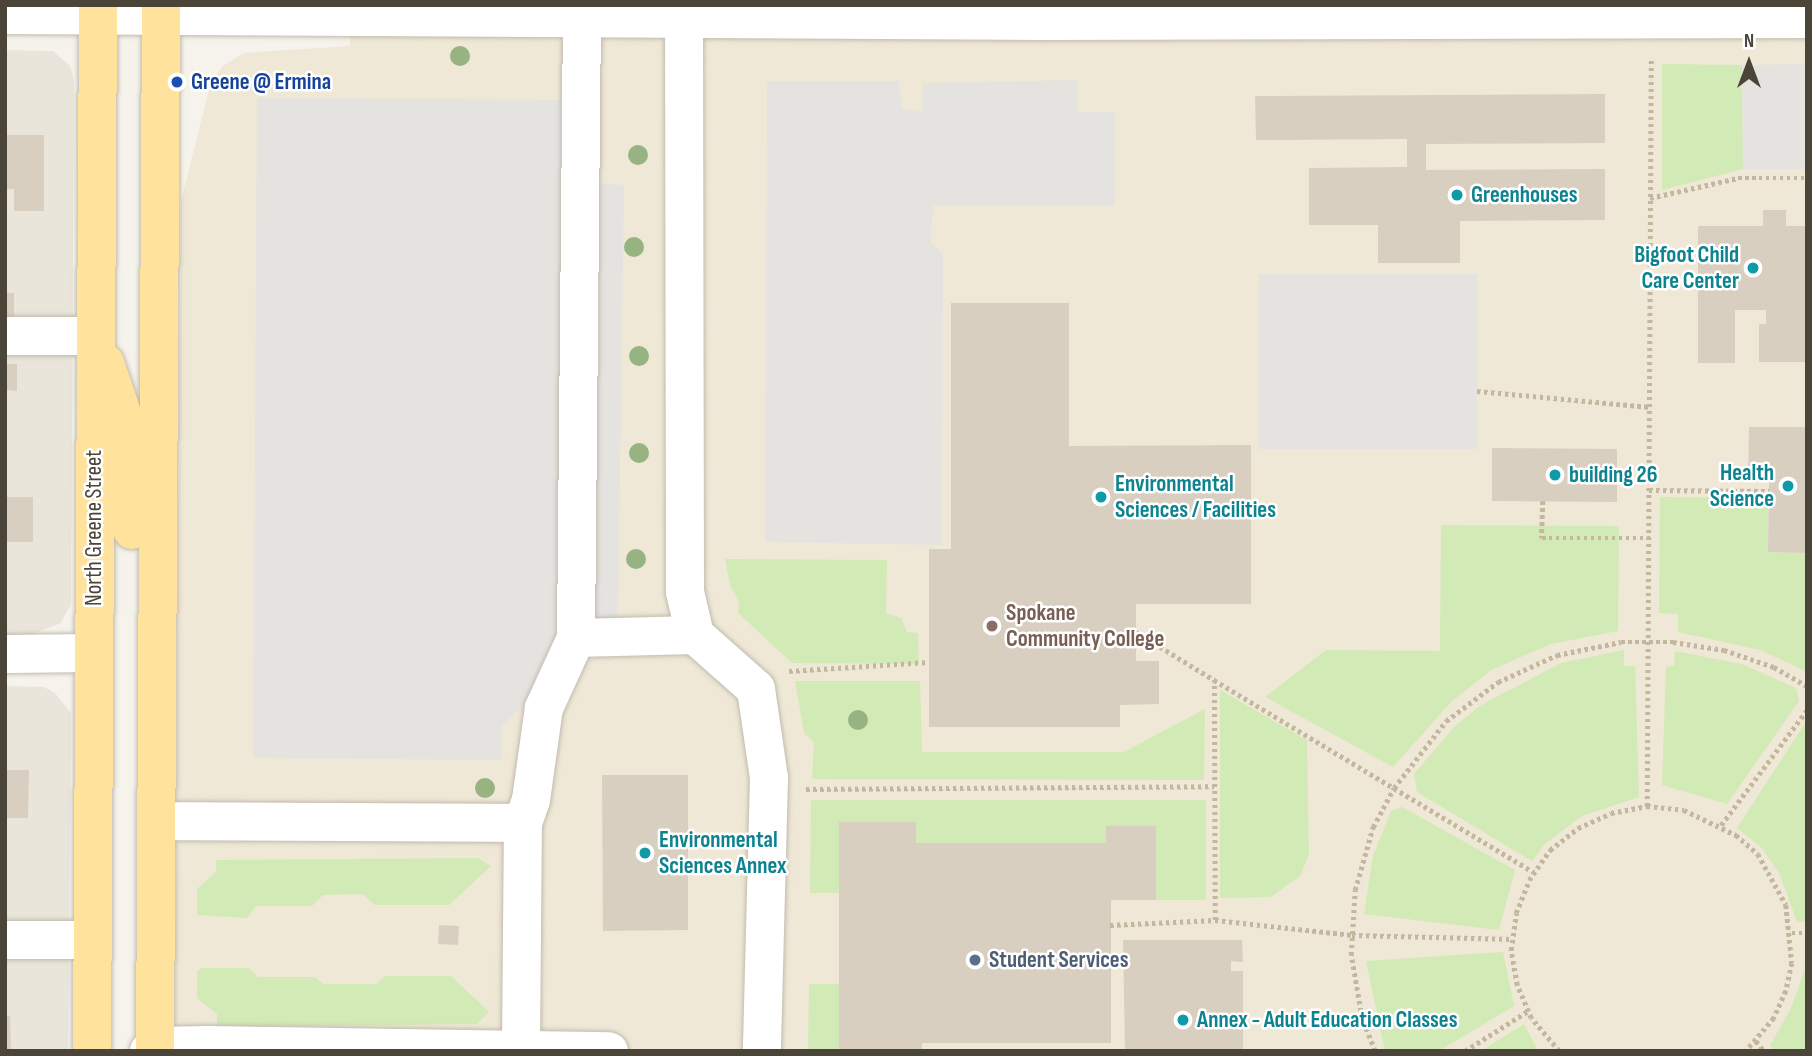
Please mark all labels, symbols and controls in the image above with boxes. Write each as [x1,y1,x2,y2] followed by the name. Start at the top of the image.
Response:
[1714,28,1784,98] north arrow
[1744,30,1754,53] text: N
[191,68,331,96] place label: Greene @ Ermina
[169,74,185,90] marker: Greene @ Ermina
[1471,181,1578,209] place label: Greenhouses
[1449,187,1465,203] marker: Greenhouses
[1634,241,1739,295] place label: Bigfoot Child Care Center
[1745,260,1761,276] marker: Bigfoot Child Care Center
[80,450,108,606] street label: North Greene Street
[1710,459,1774,513] place label: Health Science
[1569,461,1657,489] place label: building 26
[1547,467,1563,483] marker: building 26
[1115,470,1276,524] place label: Environmental Sciences / Facilities
[1780,478,1796,494] marker: Health Science
[1093,489,1109,505] marker: Environmental Sciences / Facilities
[1006,599,1164,653] place label: Spokane Community College
[984,618,1000,634] marker: Spokane Community College
[659,826,787,880] place label: Environmental Sciences Annex
[637,845,653,861] marker: Environmental Sciences Annex
[989,946,1129,974] place label: Student Services
[967,952,983,968] marker: Student Services
[1197,1006,1457,1034] place label: Annex - Adult Education Classes
[1175,1012,1191,1028] marker: Annex - Adult Education Classes

